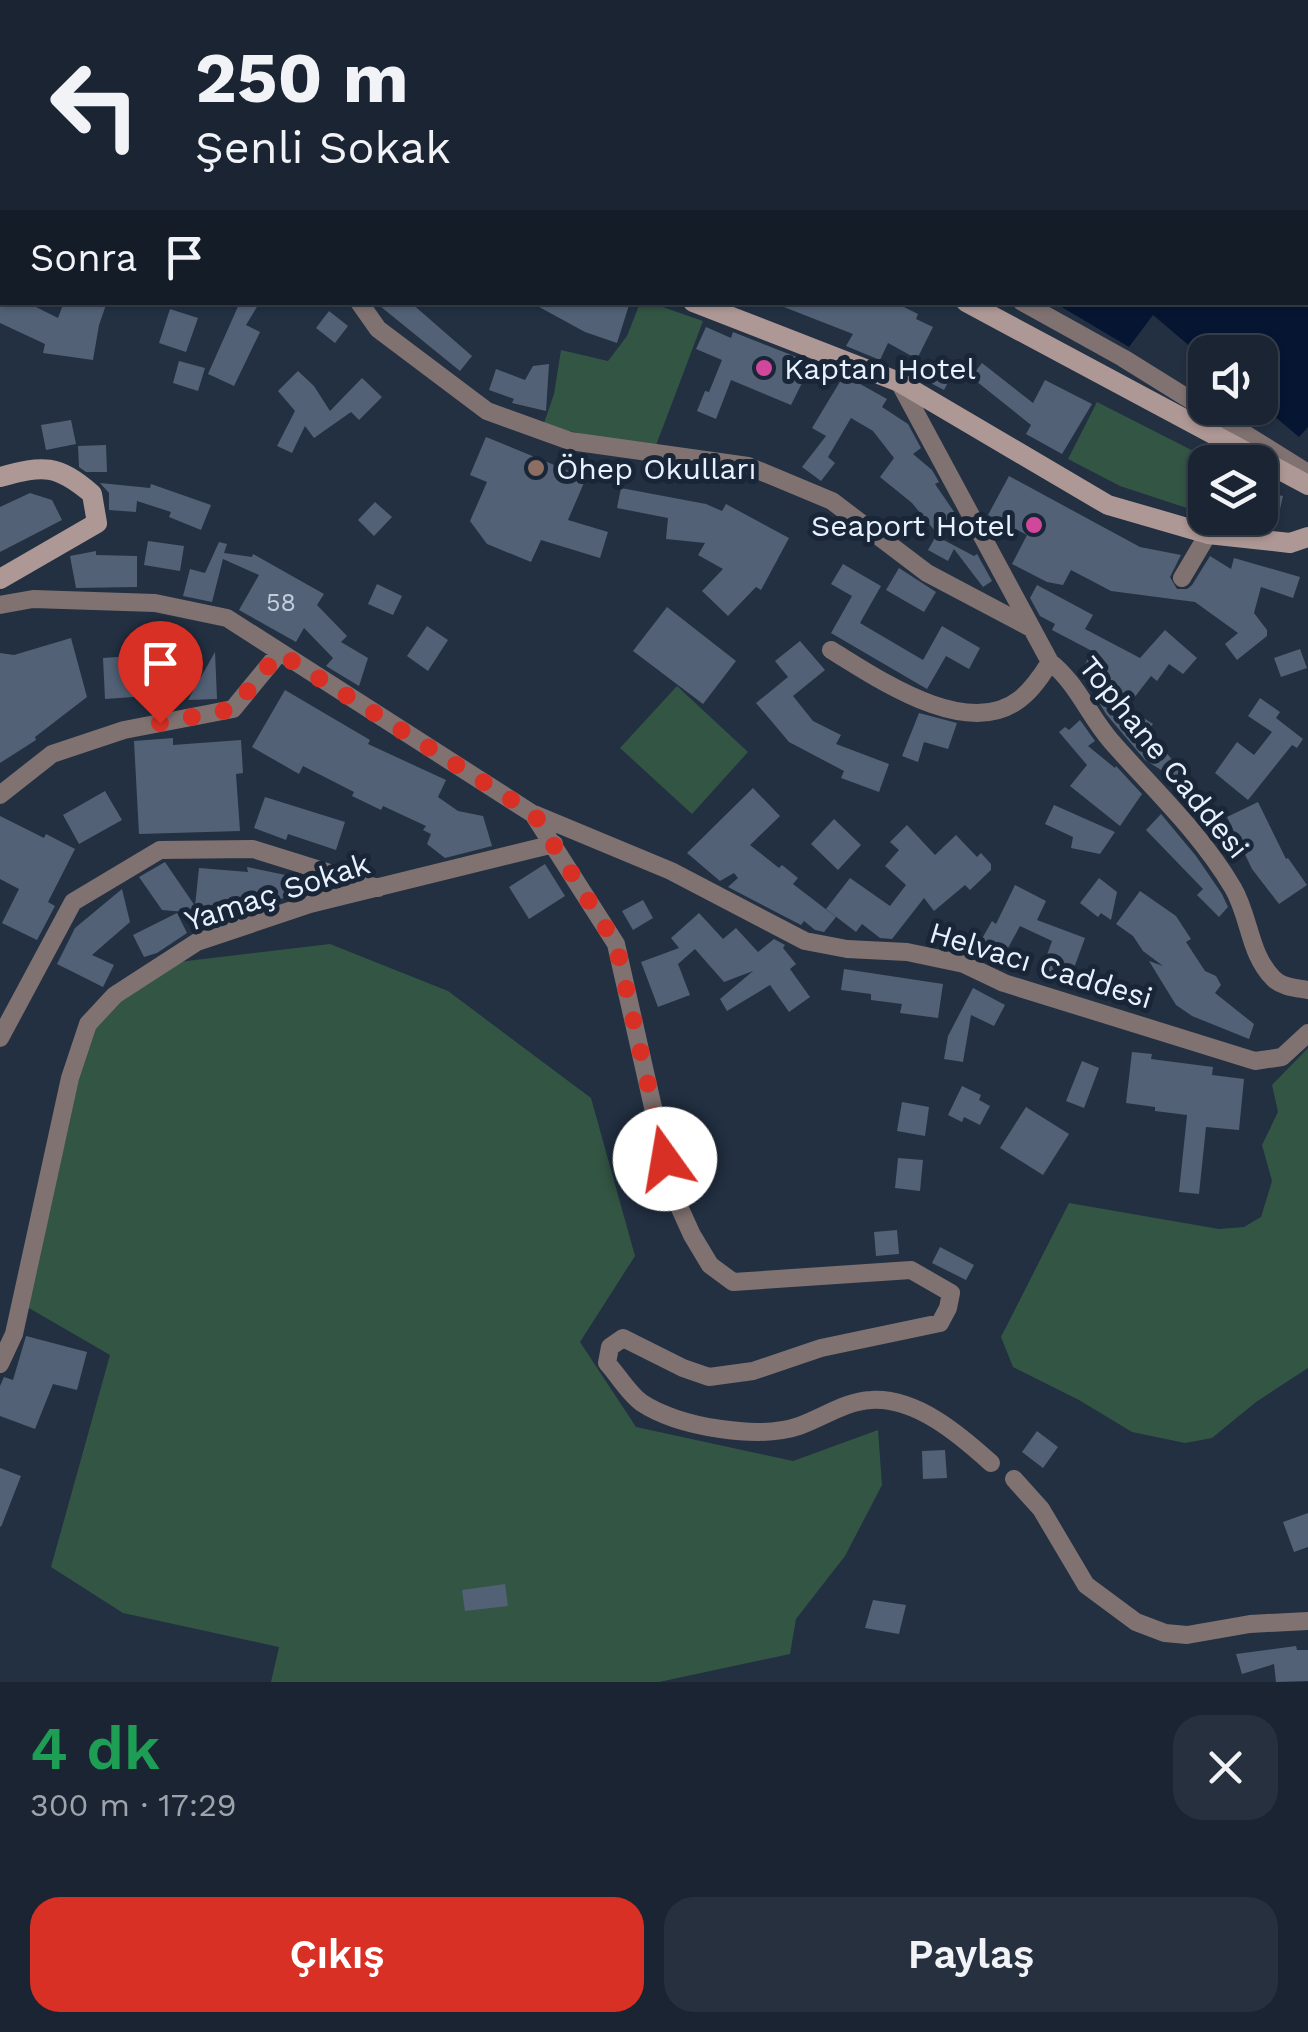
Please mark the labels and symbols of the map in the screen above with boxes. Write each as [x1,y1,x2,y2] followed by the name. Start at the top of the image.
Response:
[784,351,976,386] place label: Kaptan Hotel
[753,357,775,379] marker: Kaptan Hotel
[556,451,757,486] place label: Öhep Okulları
[525,457,547,479] marker: Öhep Okulları
[811,508,1014,543] place label: Seaport Hotel
[1023,514,1045,536] marker: Seaport Hotel
[266,588,296,617] house number: 58
[118,621,203,724] pin
[1072,649,1256,865] street label: Tophane Caddesi
[180,846,374,938] street label: Yamaç Sokak
[925,914,1157,1016] street label: Helvacı Caddesi
[613,1107,717,1211] position arrow

